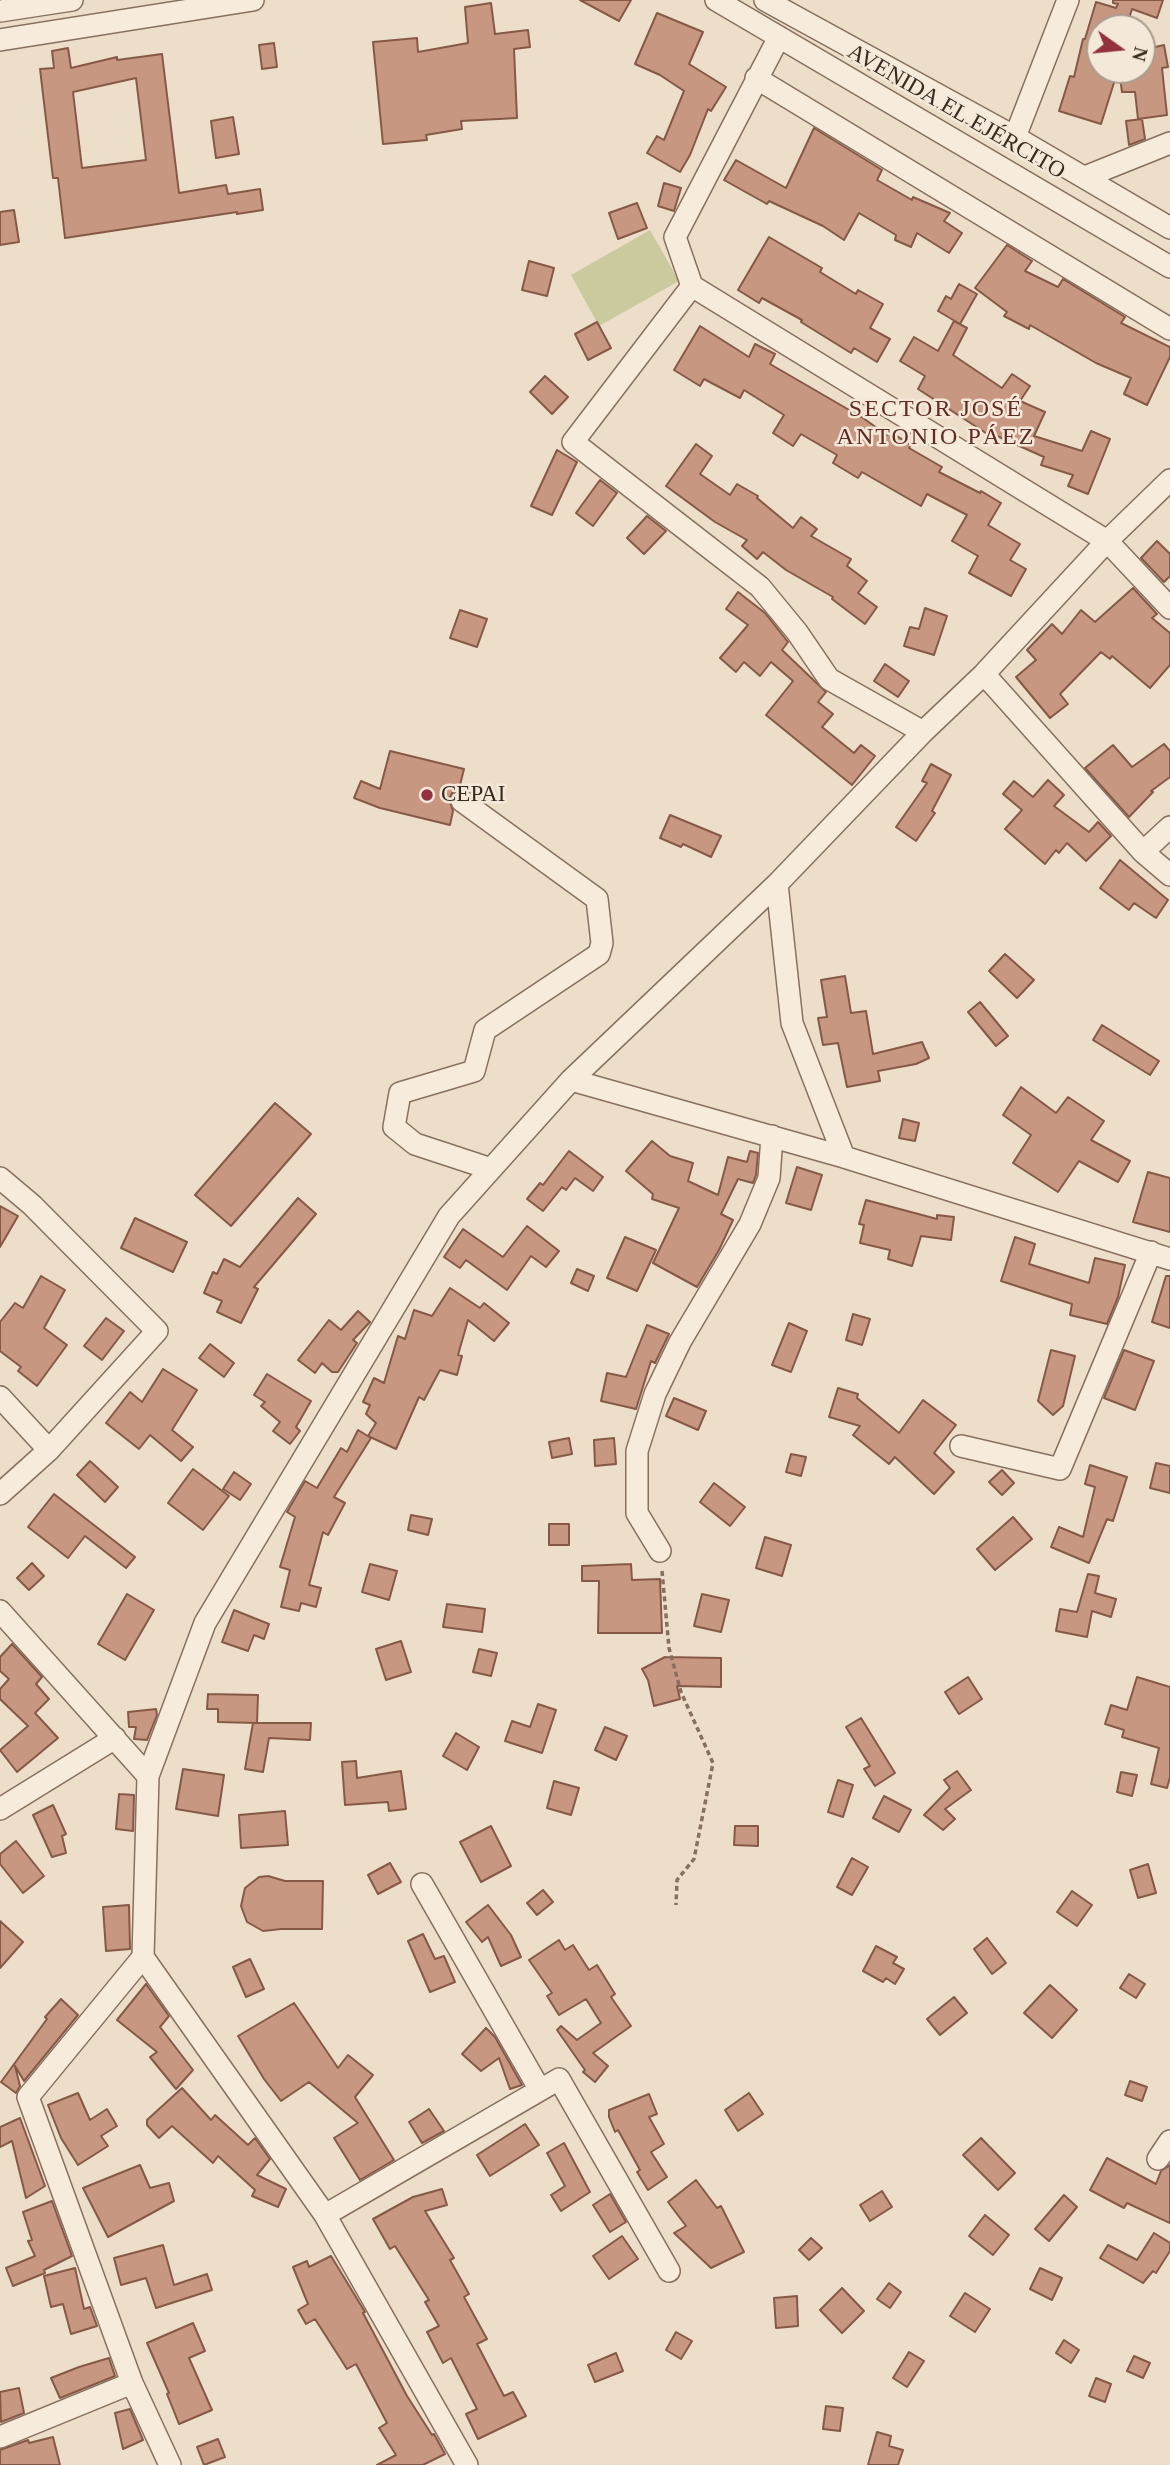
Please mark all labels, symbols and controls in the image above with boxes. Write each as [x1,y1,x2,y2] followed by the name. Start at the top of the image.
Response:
[1086,14,1156,84] north arrow
[842,38,1070,186] street label: AVENIDA EL EJÉRCITO
[1128,45,1152,63] text: N
[838,396,1034,452] district label: SECTOR JOSÉ ANTONIO PÁEZ
[441,781,505,809] place label: CEPAI
[419,787,435,803] marker: CEPAI

